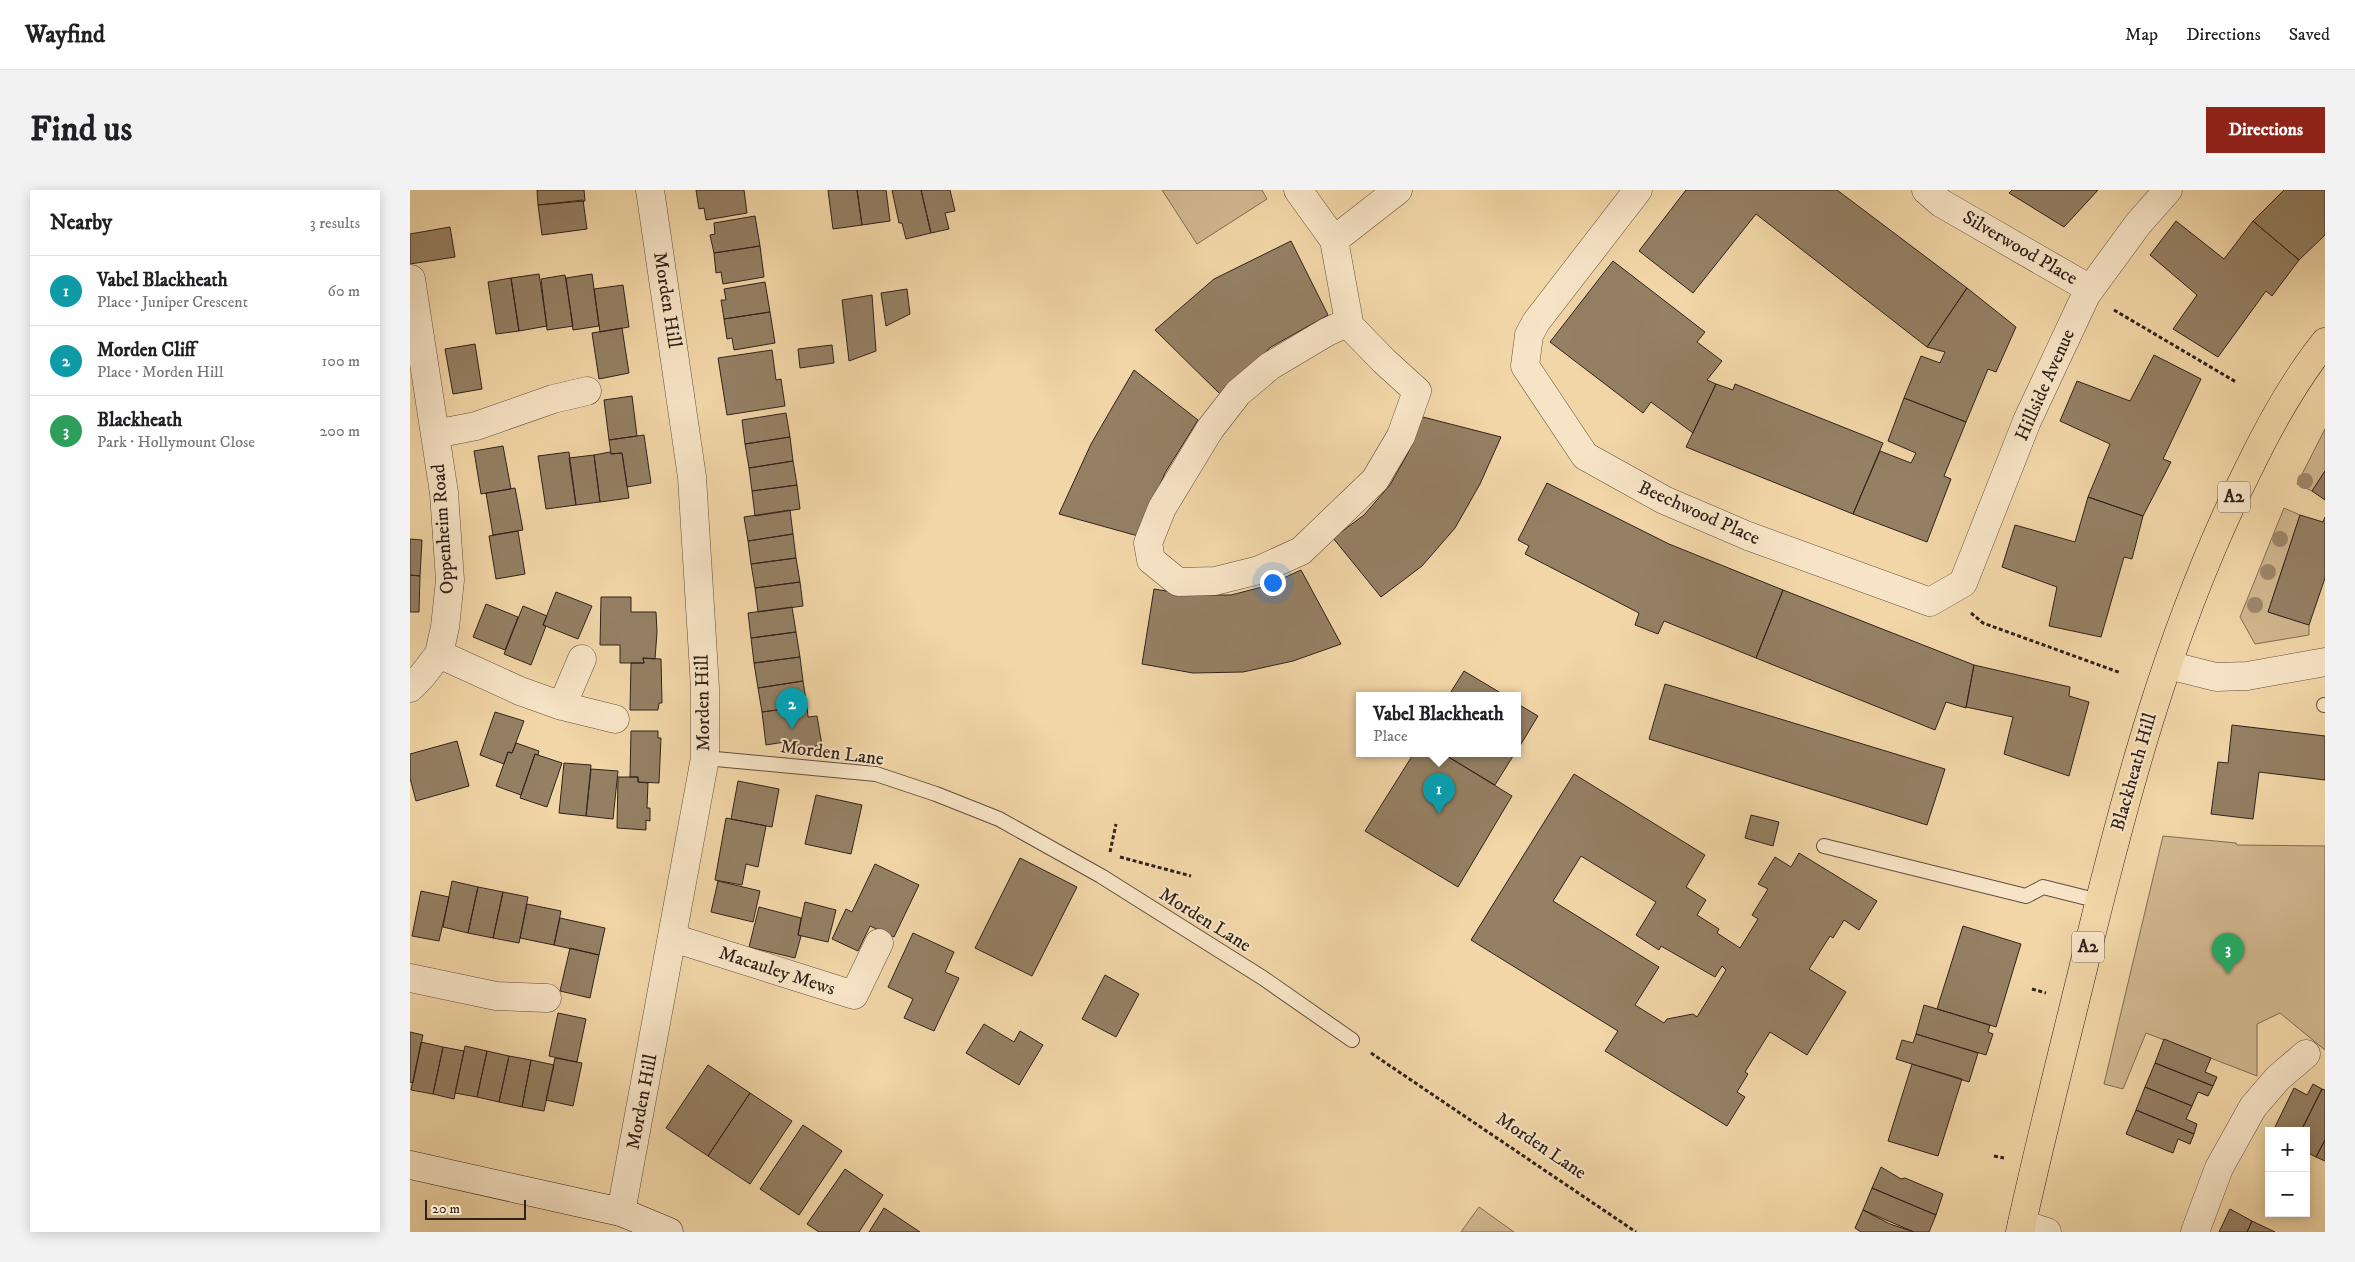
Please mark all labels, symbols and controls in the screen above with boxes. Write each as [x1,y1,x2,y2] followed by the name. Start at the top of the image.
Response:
[25,20,105,50] text: Wayfind
[2125,24,2158,46] text: Map
[2186,24,2261,46] text: Directions
[2289,24,2330,46] text: Saved
[2206,107,2325,153] button: Directions
[30,108,132,152] text: Find us
[1958,206,2082,290] street label: Silverwood Place
[50,210,112,236] text: Nearby
[310,213,360,233] text: 3 results
[648,250,686,350] street label: Morden Hill
[97,269,228,292] text: Vabel Blackheath
[63,281,69,301] text: 1
[328,281,360,301] text: 60 m
[97,292,248,312] text: Place · Juniper Crescent
[2010,326,2080,444] street label: Hillside Avenue
[97,339,195,362] text: Morden Cliff
[62,351,70,371] text: 2
[322,351,360,371] text: 100 m
[97,362,224,382] text: Place · Morden Hill
[97,409,182,432] text: Blackheath
[63,421,69,441] text: 3
[319,421,360,441] text: 200 m
[97,432,255,452] text: Park · Hollymount Close
[427,463,459,595] street label: Oppenheim Road
[1635,476,1764,550] street label: Beechwood Place
[2218,482,2250,512] road number: A2
[1260,570,1286,596] your location
[691,654,715,752] street label: Morden Hill
[776,688,808,729] pin: 2
[1356,692,1521,757] popup
[1373,703,1504,726] text: Vabel Blackheath
[2106,710,2162,834] street label: Blackheath Hill
[1373,726,1408,746] text: Place
[779,735,885,771] street label: Morden Lane
[1423,773,1455,814] pin: 1
[1155,883,1255,957] street label: Morden Lane
[2072,932,2104,962] road number: A2
[2212,933,2244,974] pin: 3
[716,941,838,1001] street label: Macauley Mews
[621,1052,663,1152] street label: Morden Hill
[1491,1107,1591,1185] street label: Morden Lane
[2265,1127,2310,1217] map controls
[2265,1127,2310,1172] button: +
[2265,1172,2310,1217] button: −
[425,1197,526,1220] scale bar
[432,1200,460,1218] text: 20 m

